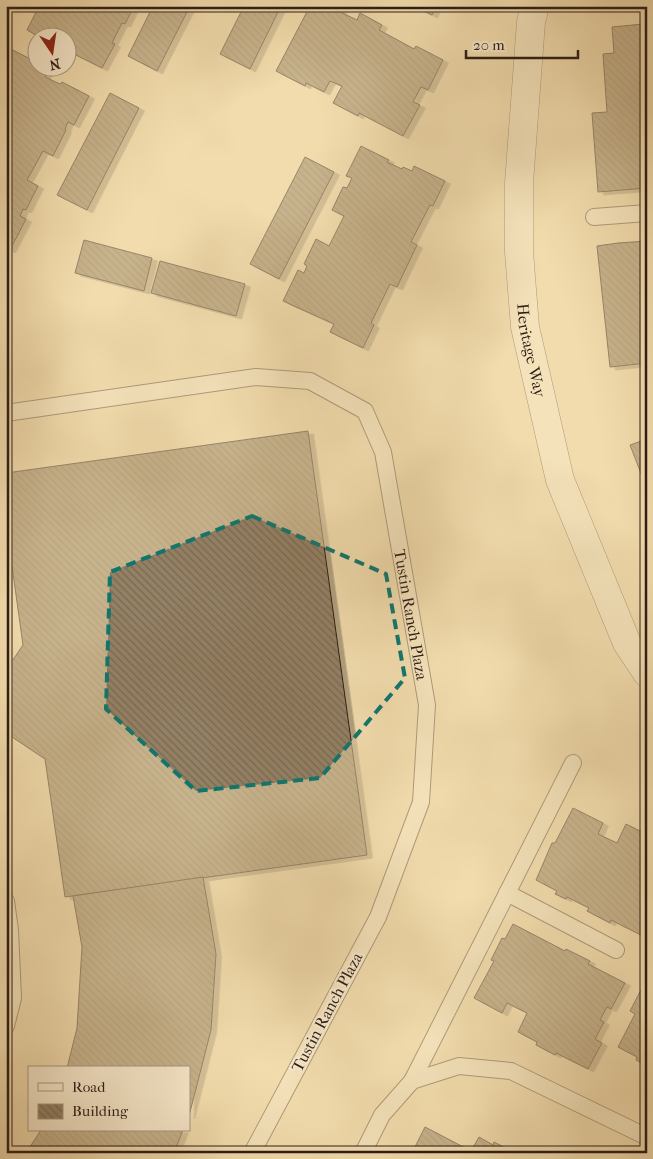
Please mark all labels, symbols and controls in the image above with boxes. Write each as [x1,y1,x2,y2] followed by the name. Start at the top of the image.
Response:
[28,28,78,78] north arrow
[466,28,578,60] scale bar
[473,36,505,54] text: 20 m
[47,55,62,74] text: N
[514,303,550,399] street label: Heritage Way
[391,548,432,682] street label: Tustin Ranch Plaza
[288,949,367,1075] street label: Tustin Ranch Plaza
[28,1066,190,1132] legend
[72,1078,106,1096] text: Road
[72,1102,129,1120] text: Building

